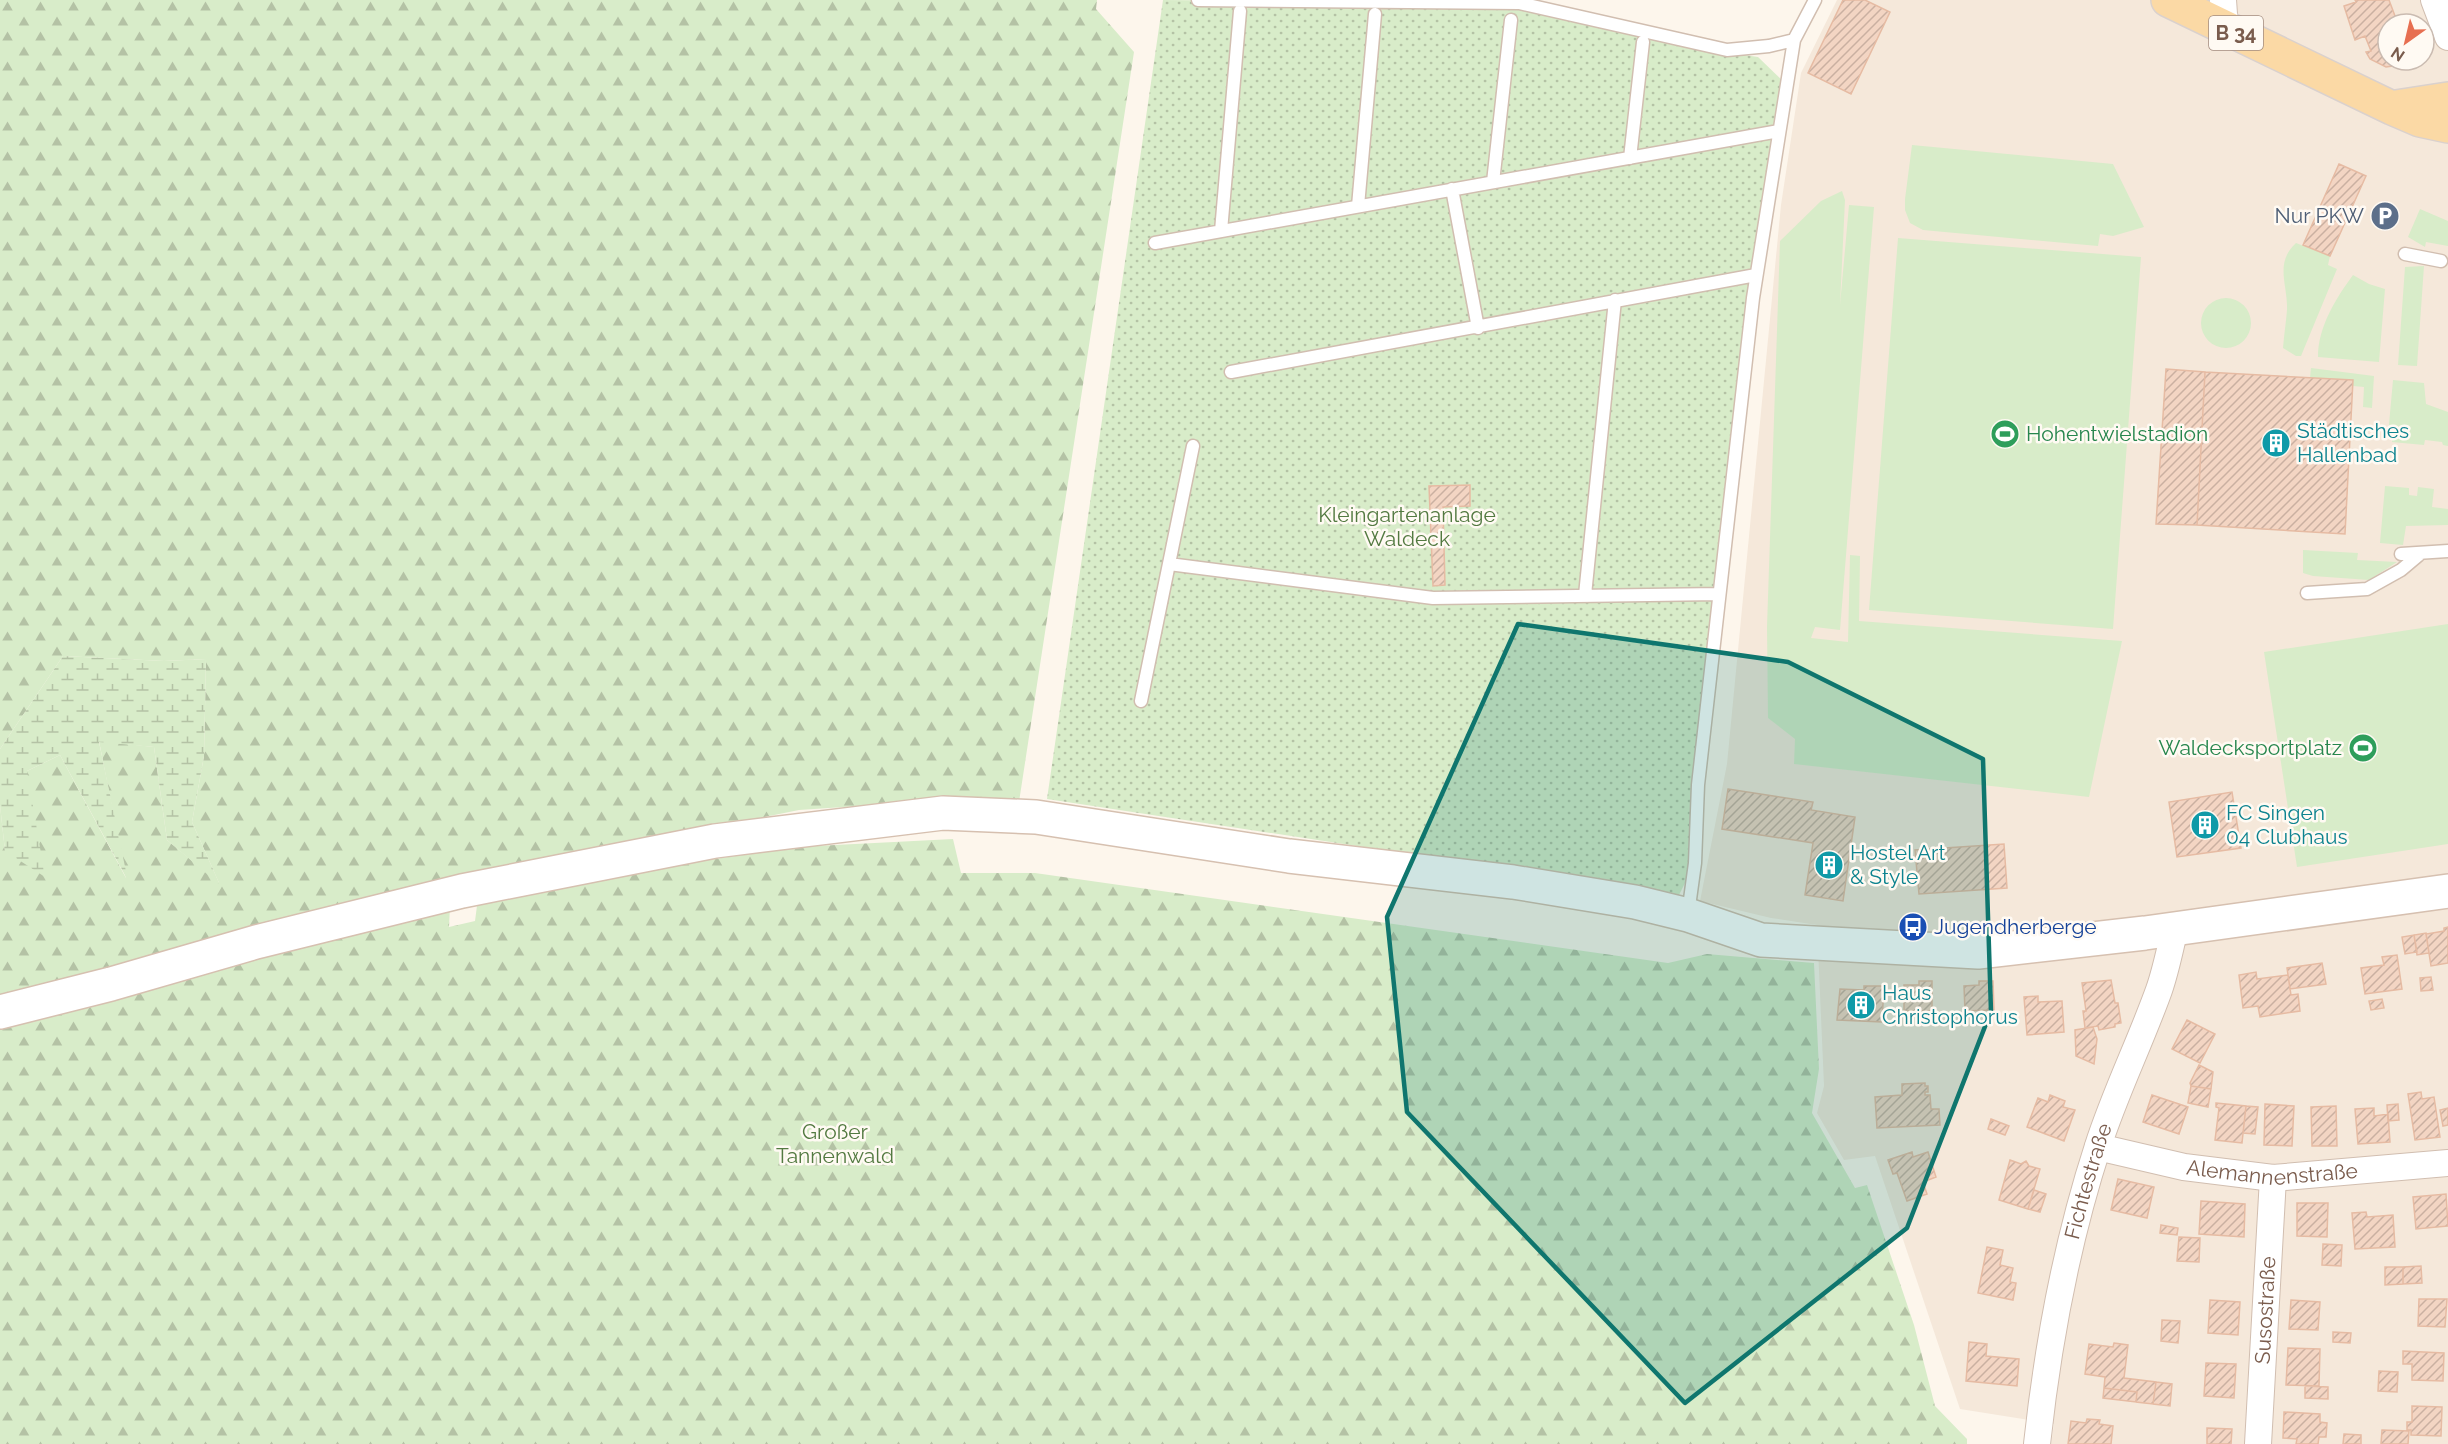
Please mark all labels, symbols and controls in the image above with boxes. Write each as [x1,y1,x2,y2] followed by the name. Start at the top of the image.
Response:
[2376,12,2436,72] north arrow
[2209,16,2263,50] road number: B 34
[2388,43,2408,65] text: N
[2369,200,2401,232] parking icon: Nur PKW
[2275,203,2364,228] place label: Nur PKW
[1989,418,2021,450] sports icon: Hohentwielstadion
[2297,418,2409,467] place label: Städtisches Hallenbad
[2026,421,2208,446] place label: Hohentwielstadion
[2260,427,2292,459] building icon: Städtisches Hallenbad
[1318,502,1496,551] park label: Kleingartenanlage Waldeck
[2347,732,2379,764] sports icon: Waldecksportplatz
[2159,735,2342,760] place label: Waldecksportplatz
[2226,800,2348,849] place label: FC Singen 04 Clubhaus
[2189,809,2221,841] building icon: FC Singen 04 Clubhaus
[1850,840,1946,889] place label: Hostel Art & Style
[1813,849,1845,881] building icon: Hostel Art & Style
[1897,911,1929,943] bus stop icon: Jugendherberge
[1934,914,2097,939] place label: Jugendherberge
[1882,980,2018,1029] place label: Haus Christophorus
[1845,989,1877,1021] building icon: Haus Christophorus
[776,1119,894,1168] park label: Großer Tannenwald
[2059,1120,2117,1242] street label: Fichtestraße
[2185,1154,2359,1190] street label: Alemannenstraße
[2250,1256,2281,1365] street label: Susostraße

